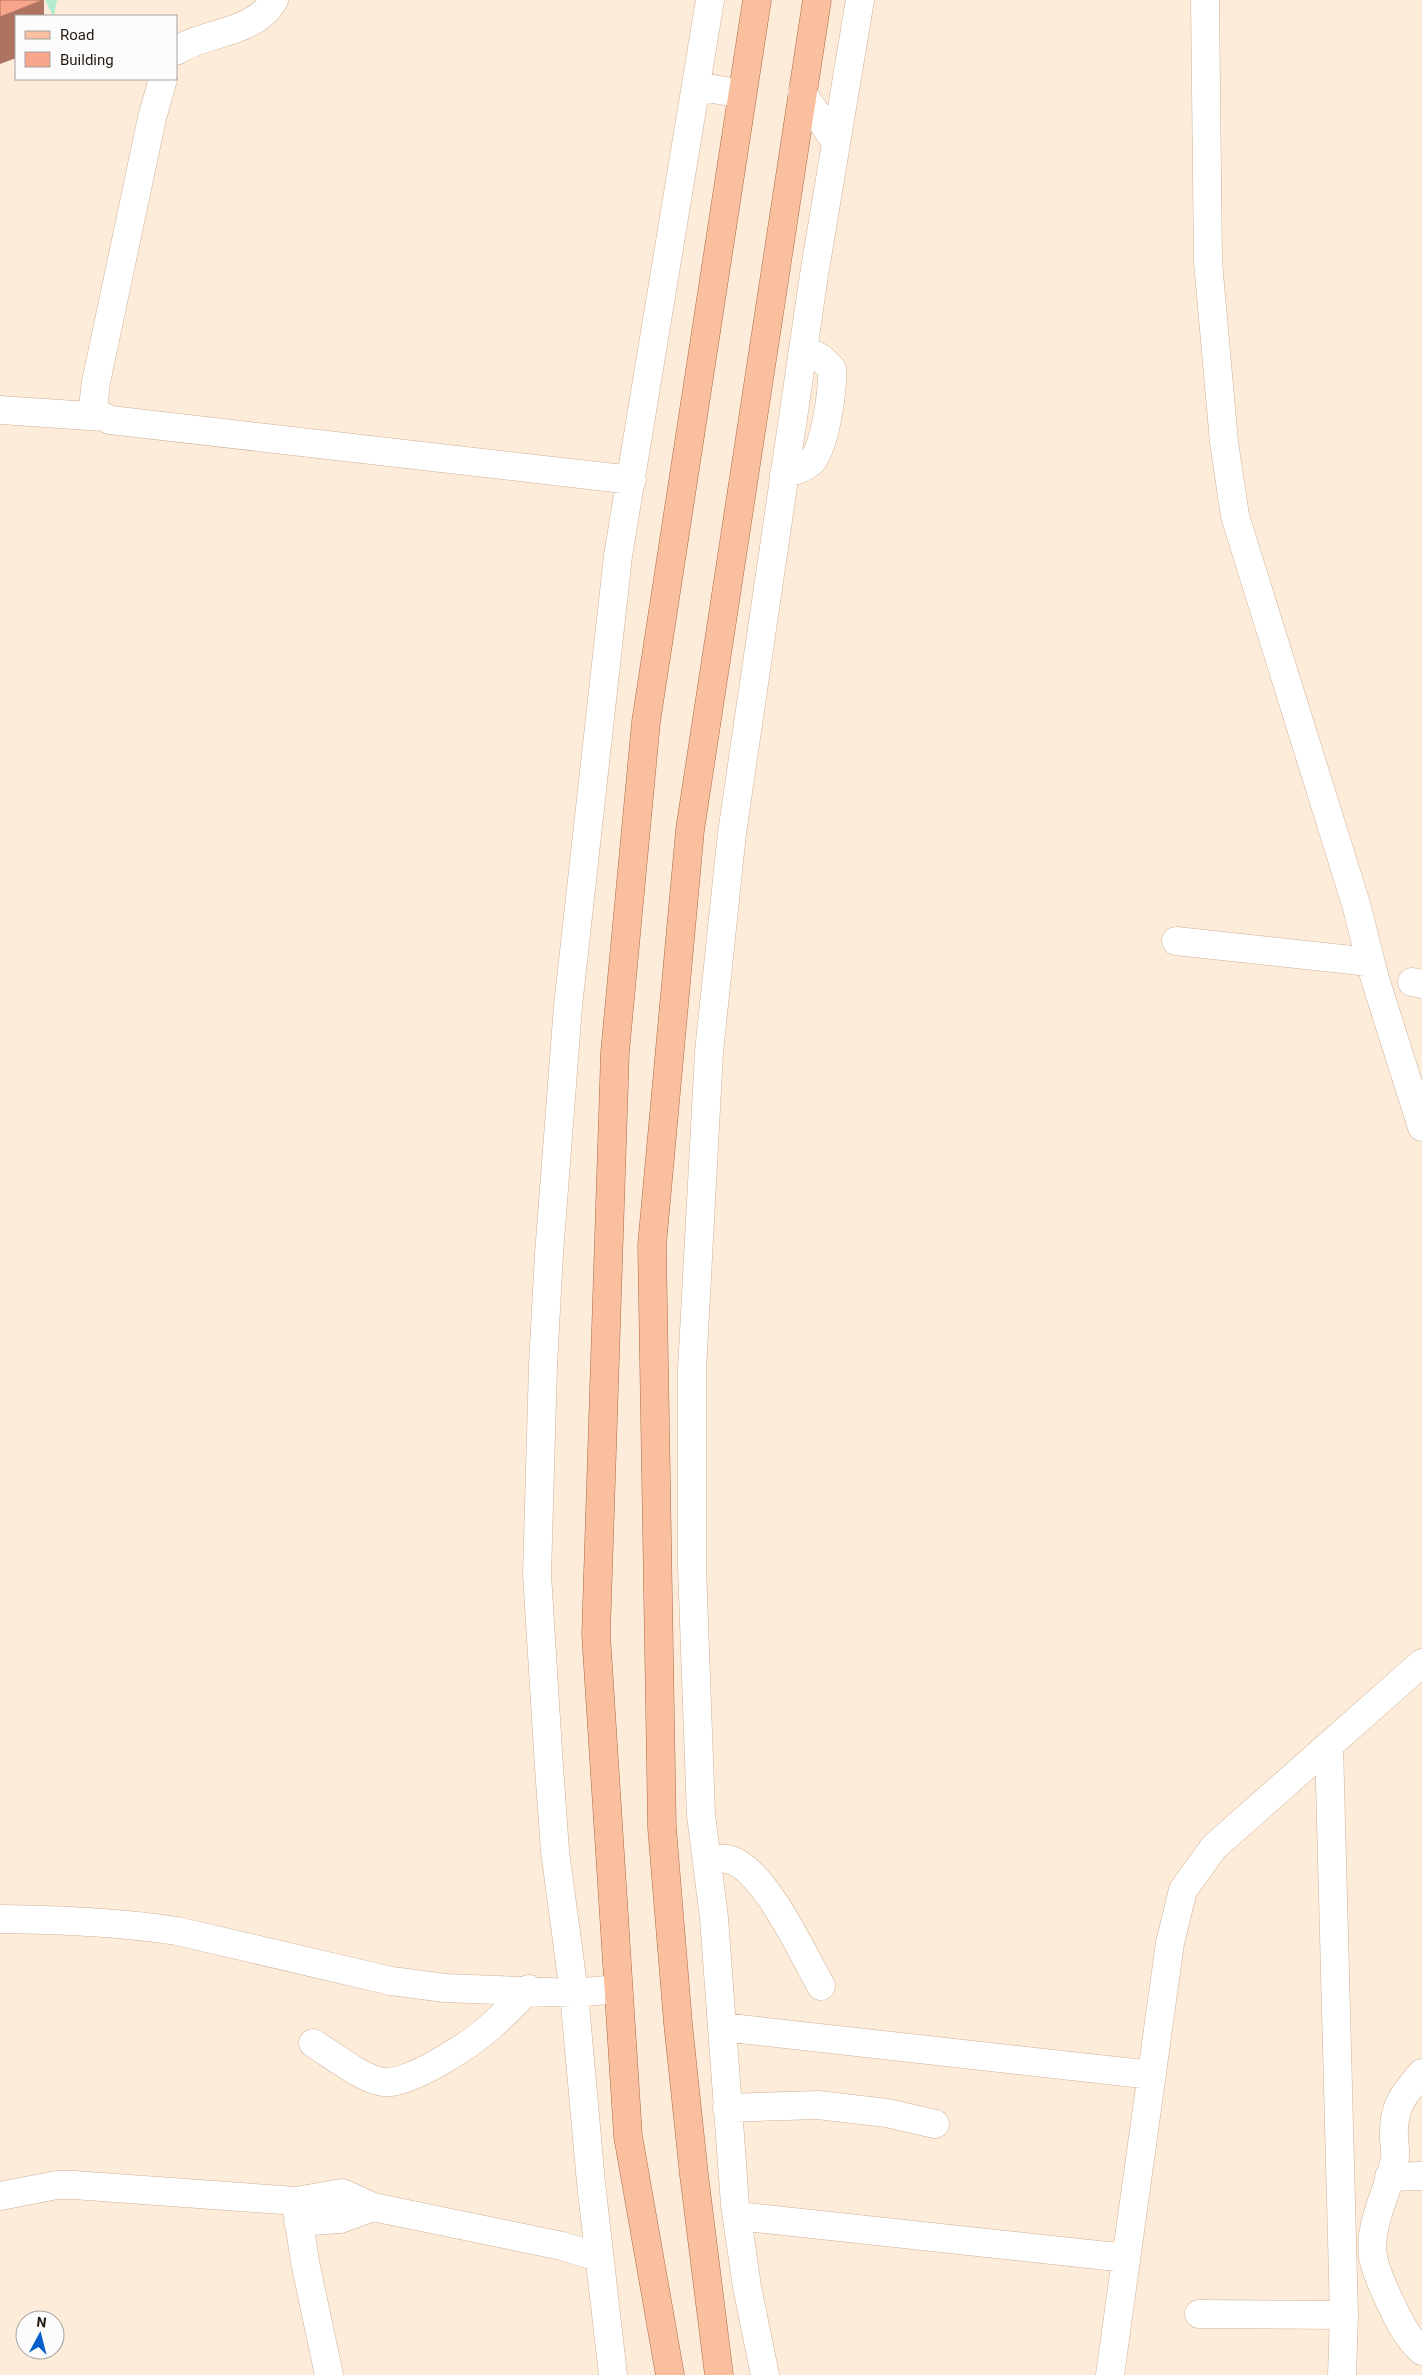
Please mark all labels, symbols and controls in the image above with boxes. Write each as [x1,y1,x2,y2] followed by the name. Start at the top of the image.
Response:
[15,15,178,80] legend
[60,26,94,44] text: Road
[60,51,114,69] text: Building
[15,2310,65,2360] north arrow
[36,2314,47,2331] text: N

